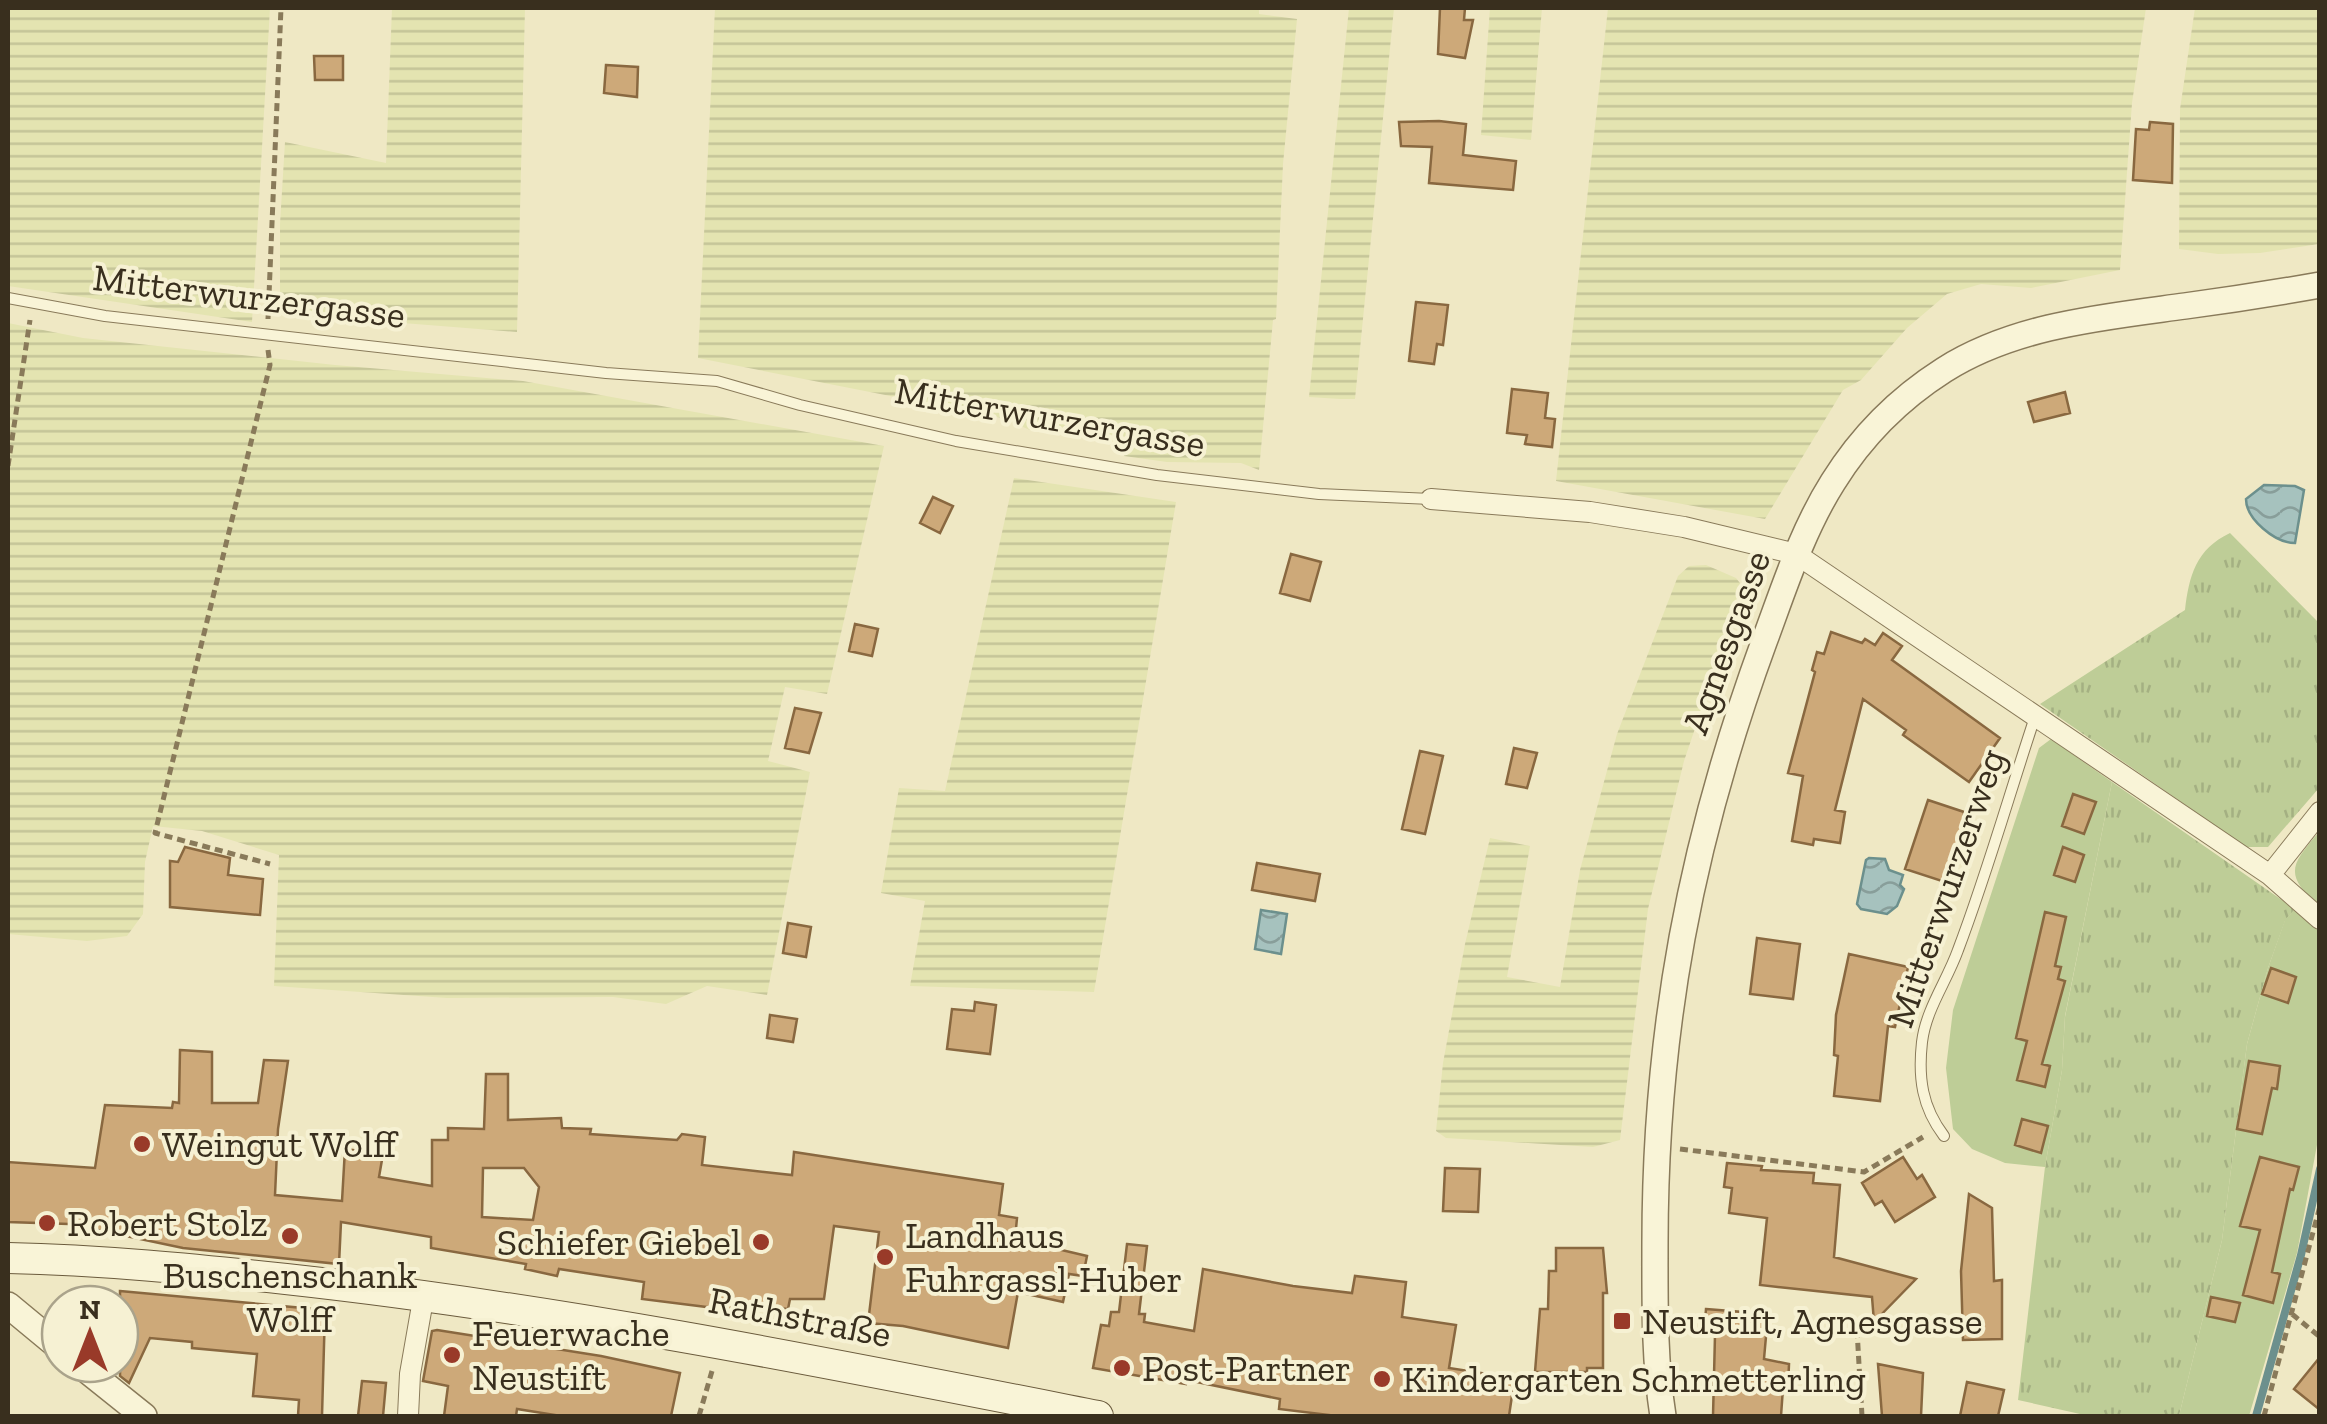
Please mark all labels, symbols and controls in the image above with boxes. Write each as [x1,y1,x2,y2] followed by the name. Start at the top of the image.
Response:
[90,254,408,338] street label: Mitterwurzergasse
[891,367,1209,467] street label: Mitterwurzergasse
[1672,544,1780,740] street label: Agnesgasse
[1877,743,2015,1033] street label: Mitterwurzerweg
[162,1121,399,1167] place label: Weingut Wolff
[131,1133,153,1155] marker: Weingut Wolff
[67,1200,268,1246] place label: Robert Stolz
[36,1212,58,1234] marker: Robert Stolz
[905,1212,1182,1302] place label: Landhaus Fuhrgassl-Huber
[497,1219,741,1265] place label: Schiefer Giebel
[279,1225,301,1247] marker: Buschenschank Wolff
[750,1231,772,1253] marker: Schiefer Giebel
[874,1246,896,1268] marker: Landhaus Fuhrgassl-Huber
[163,1252,418,1342] place label: Buschenschank Wolff
[705,1277,895,1357] street label: Rathstraße
[40,1284,140,1384] north arrow
[79,1293,101,1326] text: N
[1642,1298,1983,1344] place label: Neustift, Agnesgasse
[472,1310,670,1400] place label: Feuerwache Neustift
[1611,1310,1633,1332] marker: Neustift, Agnesgasse
[441,1344,463,1366] marker: Feuerwache Neustift
[1142,1345,1351,1391] place label: Post-Partner
[1402,1356,1866,1402] place label: Kindergarten Schmetterling
[1111,1357,1133,1379] marker: Post-Partner
[1371,1368,1393,1390] marker: Kindergarten Schmetterling

